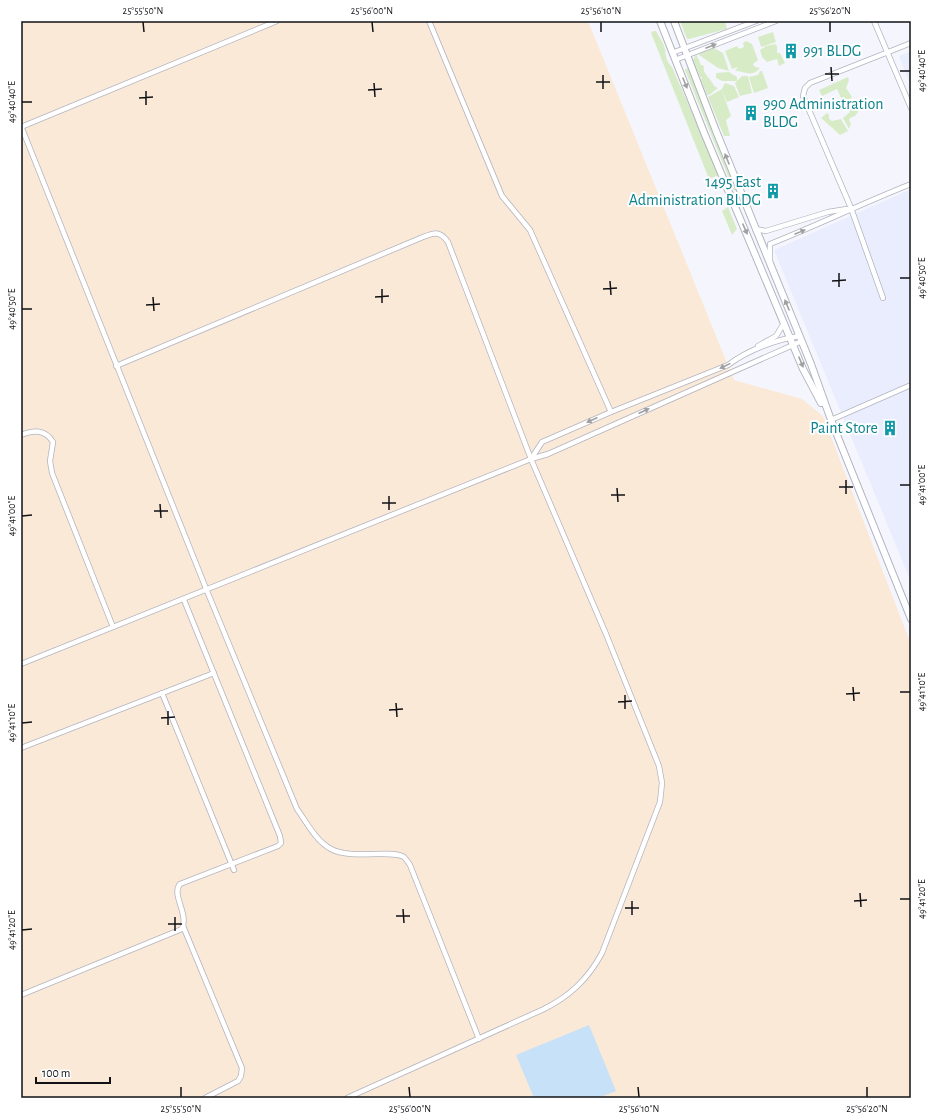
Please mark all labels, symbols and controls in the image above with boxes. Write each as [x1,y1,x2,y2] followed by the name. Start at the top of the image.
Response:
[123,6,163,16] text: 25°55'50"N
[351,6,393,16] text: 25°56'00"N
[581,6,621,16] text: 25°56'10"N
[809,6,851,16] text: 25°56'20"N
[706,42,718,48] one-way arrow
[782,42,800,60] building icon: 991 BLDG
[803,43,861,59] place label: 991 BLDG
[917,50,927,92] text: 49°40'40"E
[682,78,688,90] one-way arrow
[7,81,17,123] text: 49°40'40"E
[763,96,884,130] place label: 990 Administration BLDG
[742,104,760,122] building icon: 990 Administration BLDG
[724,152,730,164] one-way arrow
[629,174,761,208] place label: 1495 East Administration BLDG
[764,182,782,200] building icon: 1495 East Administration BLDG
[742,224,748,235] one-way arrow
[795,228,807,234] one-way arrow
[917,257,927,299] text: 49°40'50"E
[7,288,17,330] text: 49°40'50"E
[783,299,789,311] one-way arrow
[798,357,804,369] one-way arrow
[719,363,731,369] one-way arrow
[639,408,651,414] one-way arrow
[586,417,597,423] one-way arrow
[881,419,899,437] building icon: Paint Store
[810,420,878,436] place label: Paint Store
[917,465,927,505] text: 49°41'00"E
[7,496,17,536] text: 49°41'00"E
[917,672,927,711] text: 49°41'10"E
[7,703,17,742] text: 49°41'10"E
[917,879,927,919] text: 49°41'20"E
[7,910,17,950] text: 49°41'20"E
[36,1059,110,1085] scale bar
[42,1067,70,1079] text: 100 m
[161,1104,201,1114] text: 25°55'50"N
[389,1104,431,1114] text: 25°56'00"N
[619,1104,659,1114] text: 25°56'10"N
[846,1104,888,1114] text: 25°56'20"N

